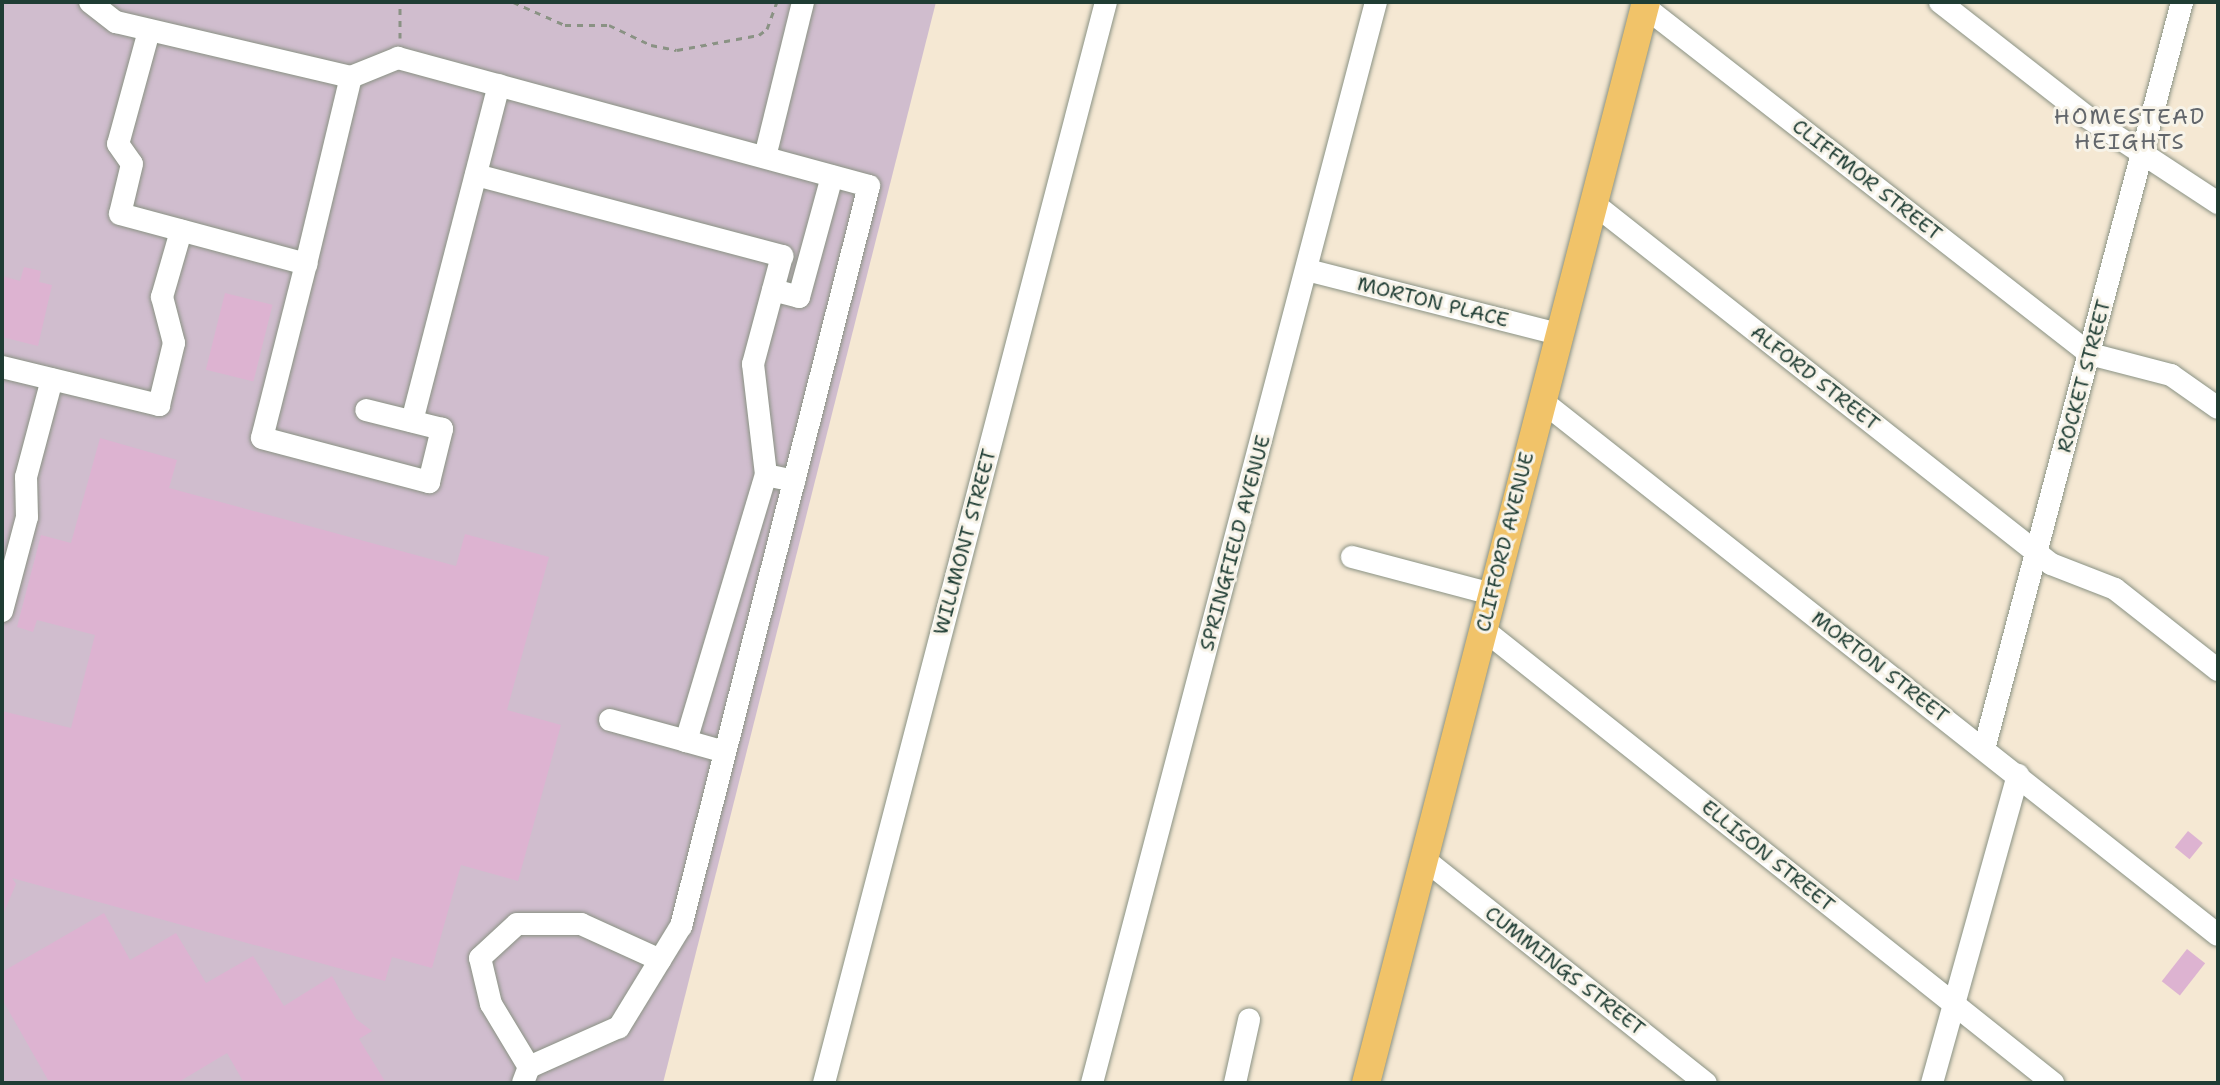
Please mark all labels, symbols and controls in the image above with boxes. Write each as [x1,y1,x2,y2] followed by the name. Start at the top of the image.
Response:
[2054,103,2206,154] district label: HOMESTEAD HEIGHTS
[1787,114,1947,246] street label: CLIFFMOR STREET
[1355,272,1511,332] street label: MORTON PLACE
[2052,297,2116,455] street label: ROCKET STREET
[1746,320,1884,436] street label: ALFORD STREET
[1195,433,1275,653] street label: SPRINGFIELD AVENUE
[929,446,1001,638] street label: WILLMONT STREET
[1471,450,1539,634] street label: CLIFFORD AVENUE
[1807,606,1953,728] street label: MORTON STREET
[1697,795,1839,917] street label: ELLISON STREET
[1480,901,1650,1041] street label: CUMMINGS STREET

